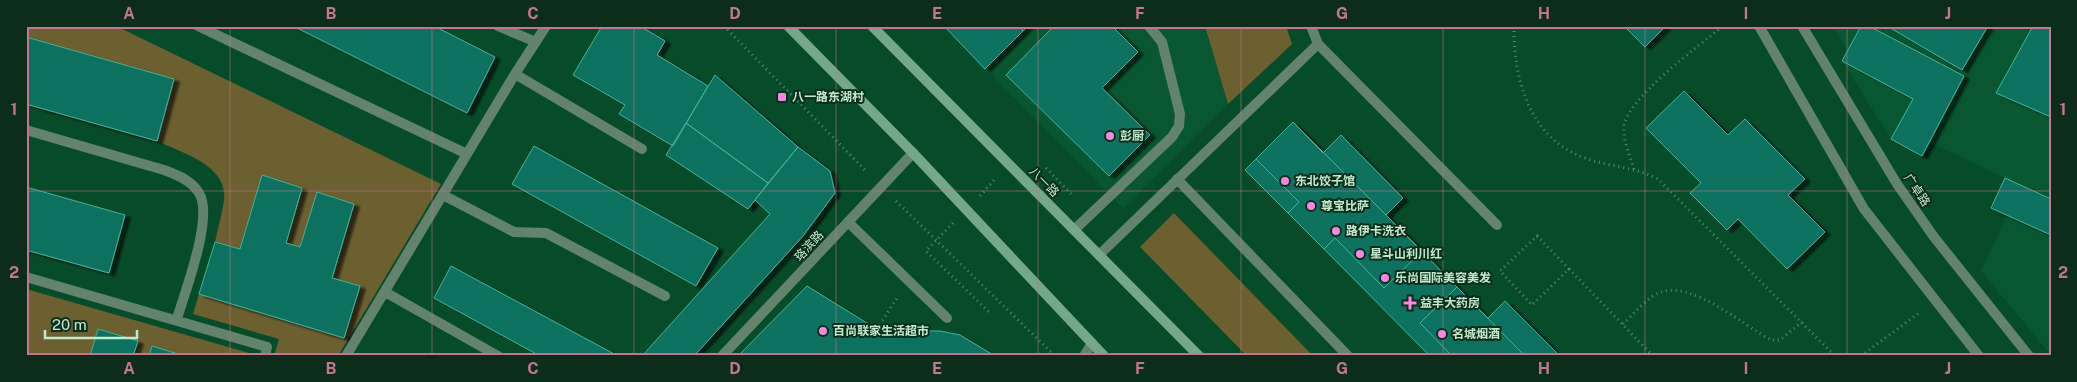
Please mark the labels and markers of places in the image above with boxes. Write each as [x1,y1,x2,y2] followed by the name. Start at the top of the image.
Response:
[792,90,864,104] place label: 八一路东湖村
[776,91,788,103] marker: 八一路东湖村
[1120,129,1144,143] place label: 彭厨
[1104,130,1116,142] marker: 彭厨
[1295,174,1355,188] place label: 东北饺子馆
[1279,175,1291,187] marker: 东北饺子馆
[1321,199,1369,213] place label: 尊宝比萨
[1305,200,1317,212] marker: 尊宝比萨
[1346,224,1406,238] place label: 路伊卡洗衣
[1330,225,1342,237] marker: 路伊卡洗衣
[1370,247,1442,261] place label: 星斗山利川红
[1354,248,1366,260] marker: 星斗山利川红
[1395,271,1491,285] place label: 乐尚国际美容美发
[1379,272,1391,284] marker: 乐尚国际美容美发
[1420,296,1480,310] place label: 益丰大药房
[1404,297,1416,309] marker: 益丰大药房
[833,324,929,338] place label: 百尚联家生活超市
[817,325,829,337] marker: 百尚联家生活超市
[1452,327,1500,341] place label: 名城烟酒
[1436,328,1448,340] marker: 名城烟酒

